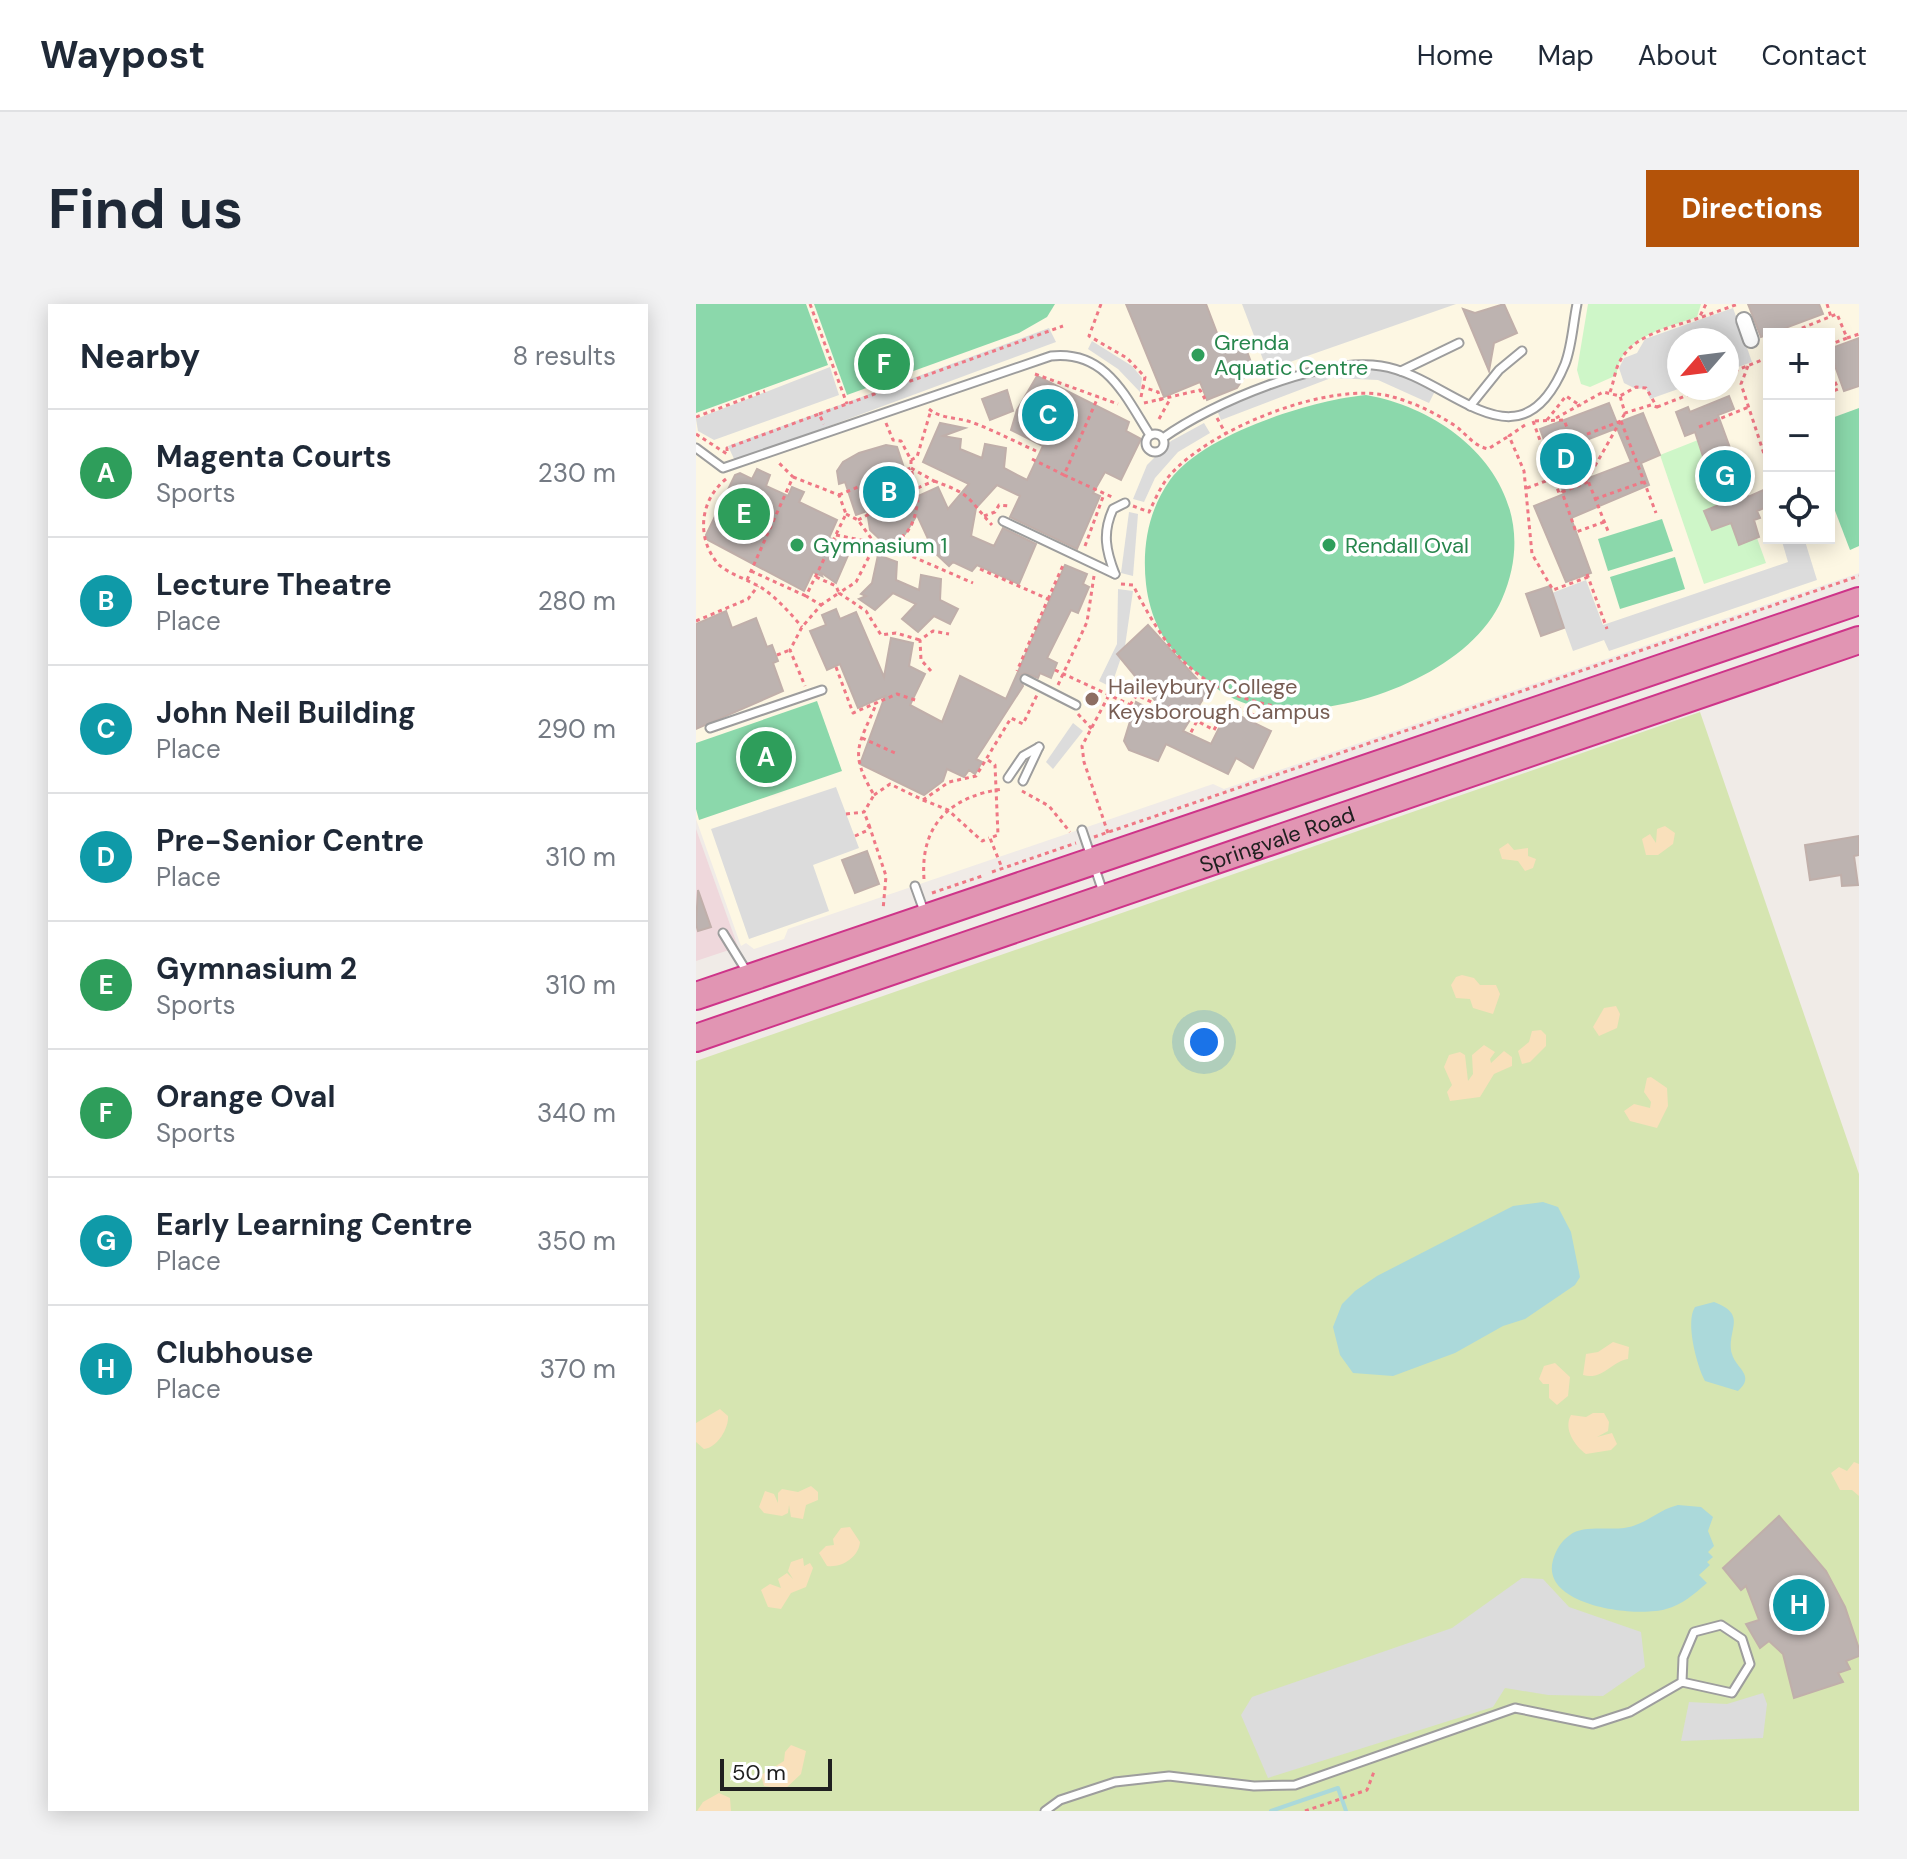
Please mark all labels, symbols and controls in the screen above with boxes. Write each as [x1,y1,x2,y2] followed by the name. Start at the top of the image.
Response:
[40,30,205,80] text: Waypost
[1417,37,1493,74] text: Home
[1537,37,1594,74] text: Map
[1638,37,1717,74] text: About
[1761,37,1867,74] text: Contact
[1646,170,1859,247] button: Directions
[48,172,243,245] text: Find us
[1214,328,1368,382] place label: Grenda Aquatic Centre
[1667,328,1739,400] north arrow
[1763,328,1835,544] map controls
[1763,328,1835,400] button: +
[80,334,200,379] text: Nearby
[858,334,910,394] pin: F
[512,339,616,373] text: 8 results
[1189,346,1207,364] marker: Grenda Aquatic Centre
[1022,385,1074,445] pin: C
[1763,400,1835,472] button: −
[1540,429,1592,489] pin: D
[156,437,392,476] text: Magenta Courts
[1699,446,1751,506] pin: G
[97,456,115,490] text: A
[538,456,616,490] text: 230 m
[863,462,915,522] pin: B
[1763,472,1835,544] button: locate
[156,476,236,510] text: Sports
[718,484,770,544] pin: E
[813,531,947,560] place label: Gymnasium 1
[1345,531,1469,560] place label: Rendall Oval
[788,536,806,554] marker: Gymnasium 1
[1320,536,1338,554] marker: Rendall Oval
[156,565,392,604] text: Lecture Theatre
[98,584,114,618] text: B
[538,584,616,618] text: 280 m
[156,604,221,638] text: Place
[1108,672,1331,726] place label: Haileybury College Keysborough Campus
[1083,690,1101,708] marker: Haileybury College Keysborough Campus
[156,693,416,732] text: John Neil Building
[96,712,116,746] text: C
[537,712,616,746] text: 290 m
[740,727,792,787] pin: A
[156,732,221,766] text: Place
[1195,799,1358,879] street label: Springvale Road
[156,821,424,860] text: Pre-Senior Centre
[97,840,115,874] text: D
[545,840,616,874] text: 310 m
[156,860,221,894] text: Place
[156,949,357,988] text: Gymnasium 2
[98,968,114,1002] text: E
[545,968,616,1002] text: 310 m
[156,988,236,1022] text: Sports
[1184,1022,1224,1062] your location
[156,1077,335,1116] text: Orange Oval
[99,1096,113,1130] text: F
[537,1096,616,1130] text: 340 m
[156,1116,236,1150] text: Sports
[156,1205,472,1244] text: Early Learning Centre
[96,1224,116,1258] text: G
[537,1224,616,1258] text: 350 m
[156,1244,221,1278] text: Place
[156,1333,314,1372] text: Clubhouse
[97,1352,115,1386] text: H
[540,1352,616,1386] text: 370 m
[156,1372,221,1406] text: Place
[1773,1575,1825,1635] pin: H
[720,1755,832,1791] scale bar
[732,1758,786,1787] text: 50 m

